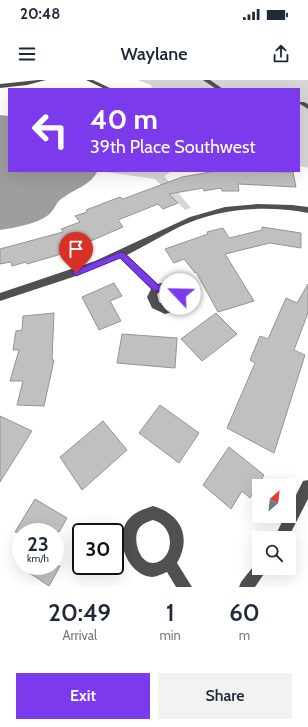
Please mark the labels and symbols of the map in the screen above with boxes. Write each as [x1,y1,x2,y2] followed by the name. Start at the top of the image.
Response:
[59,232,93,273] pin
[159,273,201,315] position arrow
[252,479,296,523] north arrow
[72,523,124,575] speed limit sign: 30

